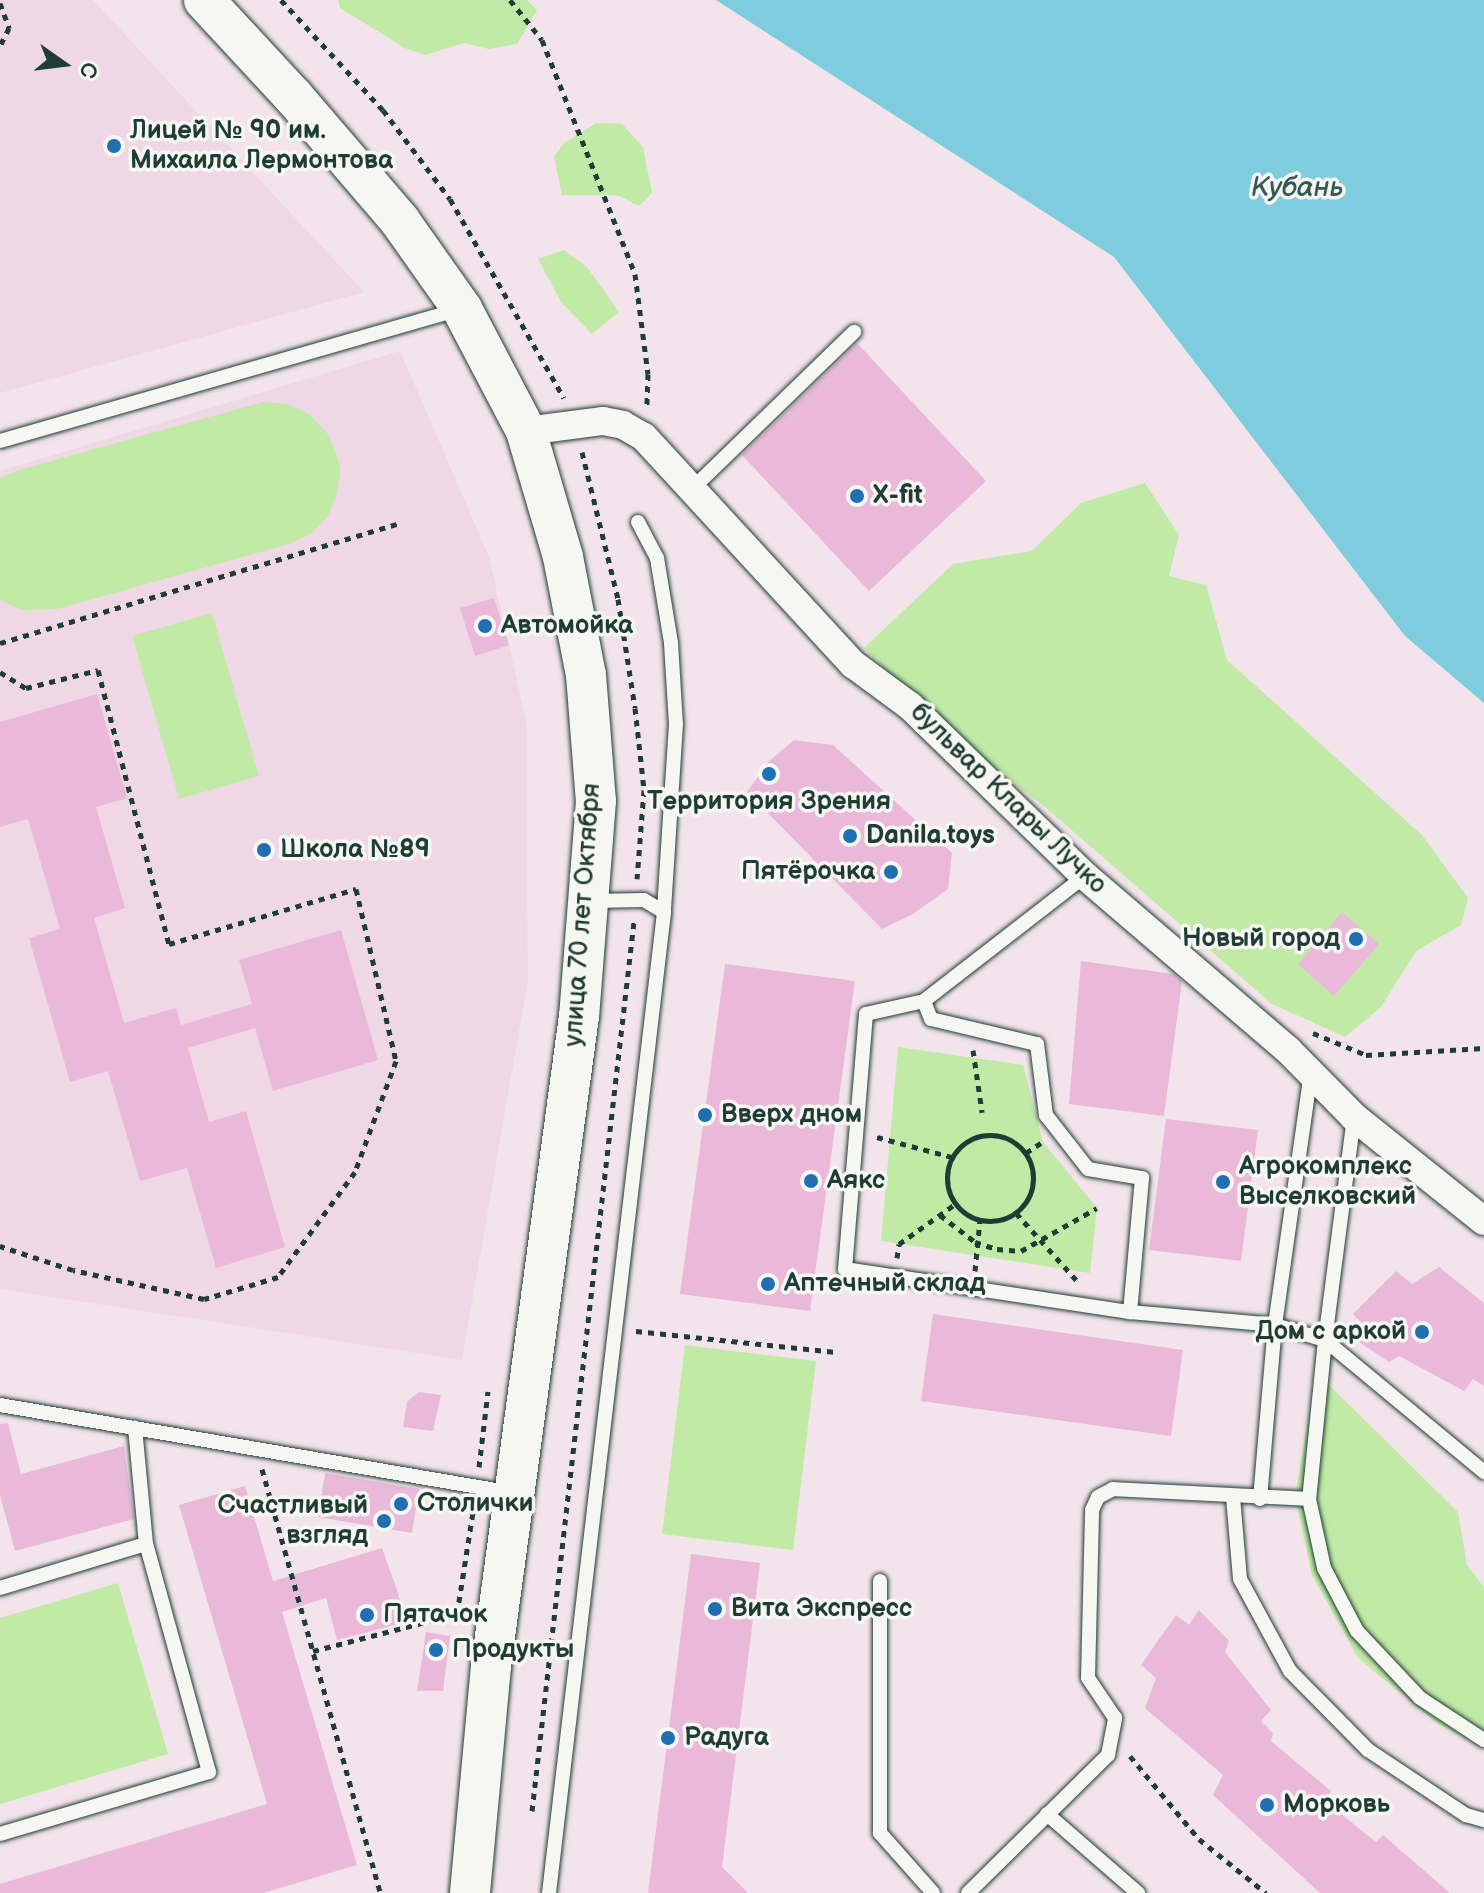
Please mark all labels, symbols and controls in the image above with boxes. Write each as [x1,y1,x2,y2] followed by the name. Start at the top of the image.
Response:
[24,24,104,104] north arrow
[73,59,103,81] text: С
[130,115,393,176] place label: Лицей № 90 им. Михаила Лермонтова
[105,137,123,155] marker: Лицей № 90 им. Михаила Лермонтова
[1251,171,1343,205] water label: Кубань
[873,480,923,512] place label: X-fit
[848,487,866,505] marker: X-fit
[501,610,633,642] place label: Автомойка
[476,617,494,635] marker: Автомойка
[903,697,1113,901] street label: бульвар Клары Лучко
[760,765,778,783] marker: Территория Зрения
[558,782,608,1048] street label: улица 70 лет Октября
[647,786,891,818] place label: Территория Зрения
[866,820,995,852] place label: Danila.toys
[841,827,859,845] marker: Danila.toys
[280,834,430,866] place label: Школа №89
[255,841,273,859] marker: Школа №89
[741,856,875,888] place label: Пятёрочка
[882,863,900,881] marker: Пятёрочка
[1182,923,1340,955] place label: Новый город
[1347,930,1365,948] marker: Новый город
[721,1099,862,1131] place label: Вверх дном
[696,1106,714,1124] marker: Вверх дном
[1239,1151,1416,1212] place label: Агрокомплекс Выселковский
[827,1165,885,1197] place label: Аякс
[802,1172,820,1190] marker: Аякс
[1214,1173,1232,1191] marker: Агрокомплекс Выселковский
[784,1268,985,1300] place label: Аптечный склад
[759,1275,777,1293] marker: Аптечный склад
[1255,1316,1406,1348] place label: Дом с аркой
[1413,1323,1431,1341] marker: Дом с аркой
[417,1488,533,1520] place label: Столички
[217,1490,368,1552] place label: Счастливый взгляд
[392,1495,410,1513] marker: Столички
[375,1512,393,1530] marker: Счастливый взгляд
[731,1593,912,1625] place label: Вита Экспресс
[383,1599,487,1631] place label: Пятачок
[706,1600,724,1618] marker: Вита Экспресс
[358,1606,376,1624] marker: Пятачок
[452,1634,574,1666] place label: Продукты
[427,1641,445,1659] marker: Продукты
[684,1722,769,1754] place label: Радуга
[659,1729,677,1747] marker: Радуга
[1283,1789,1390,1821] place label: Морковь
[1258,1796,1276,1814] marker: Морковь

